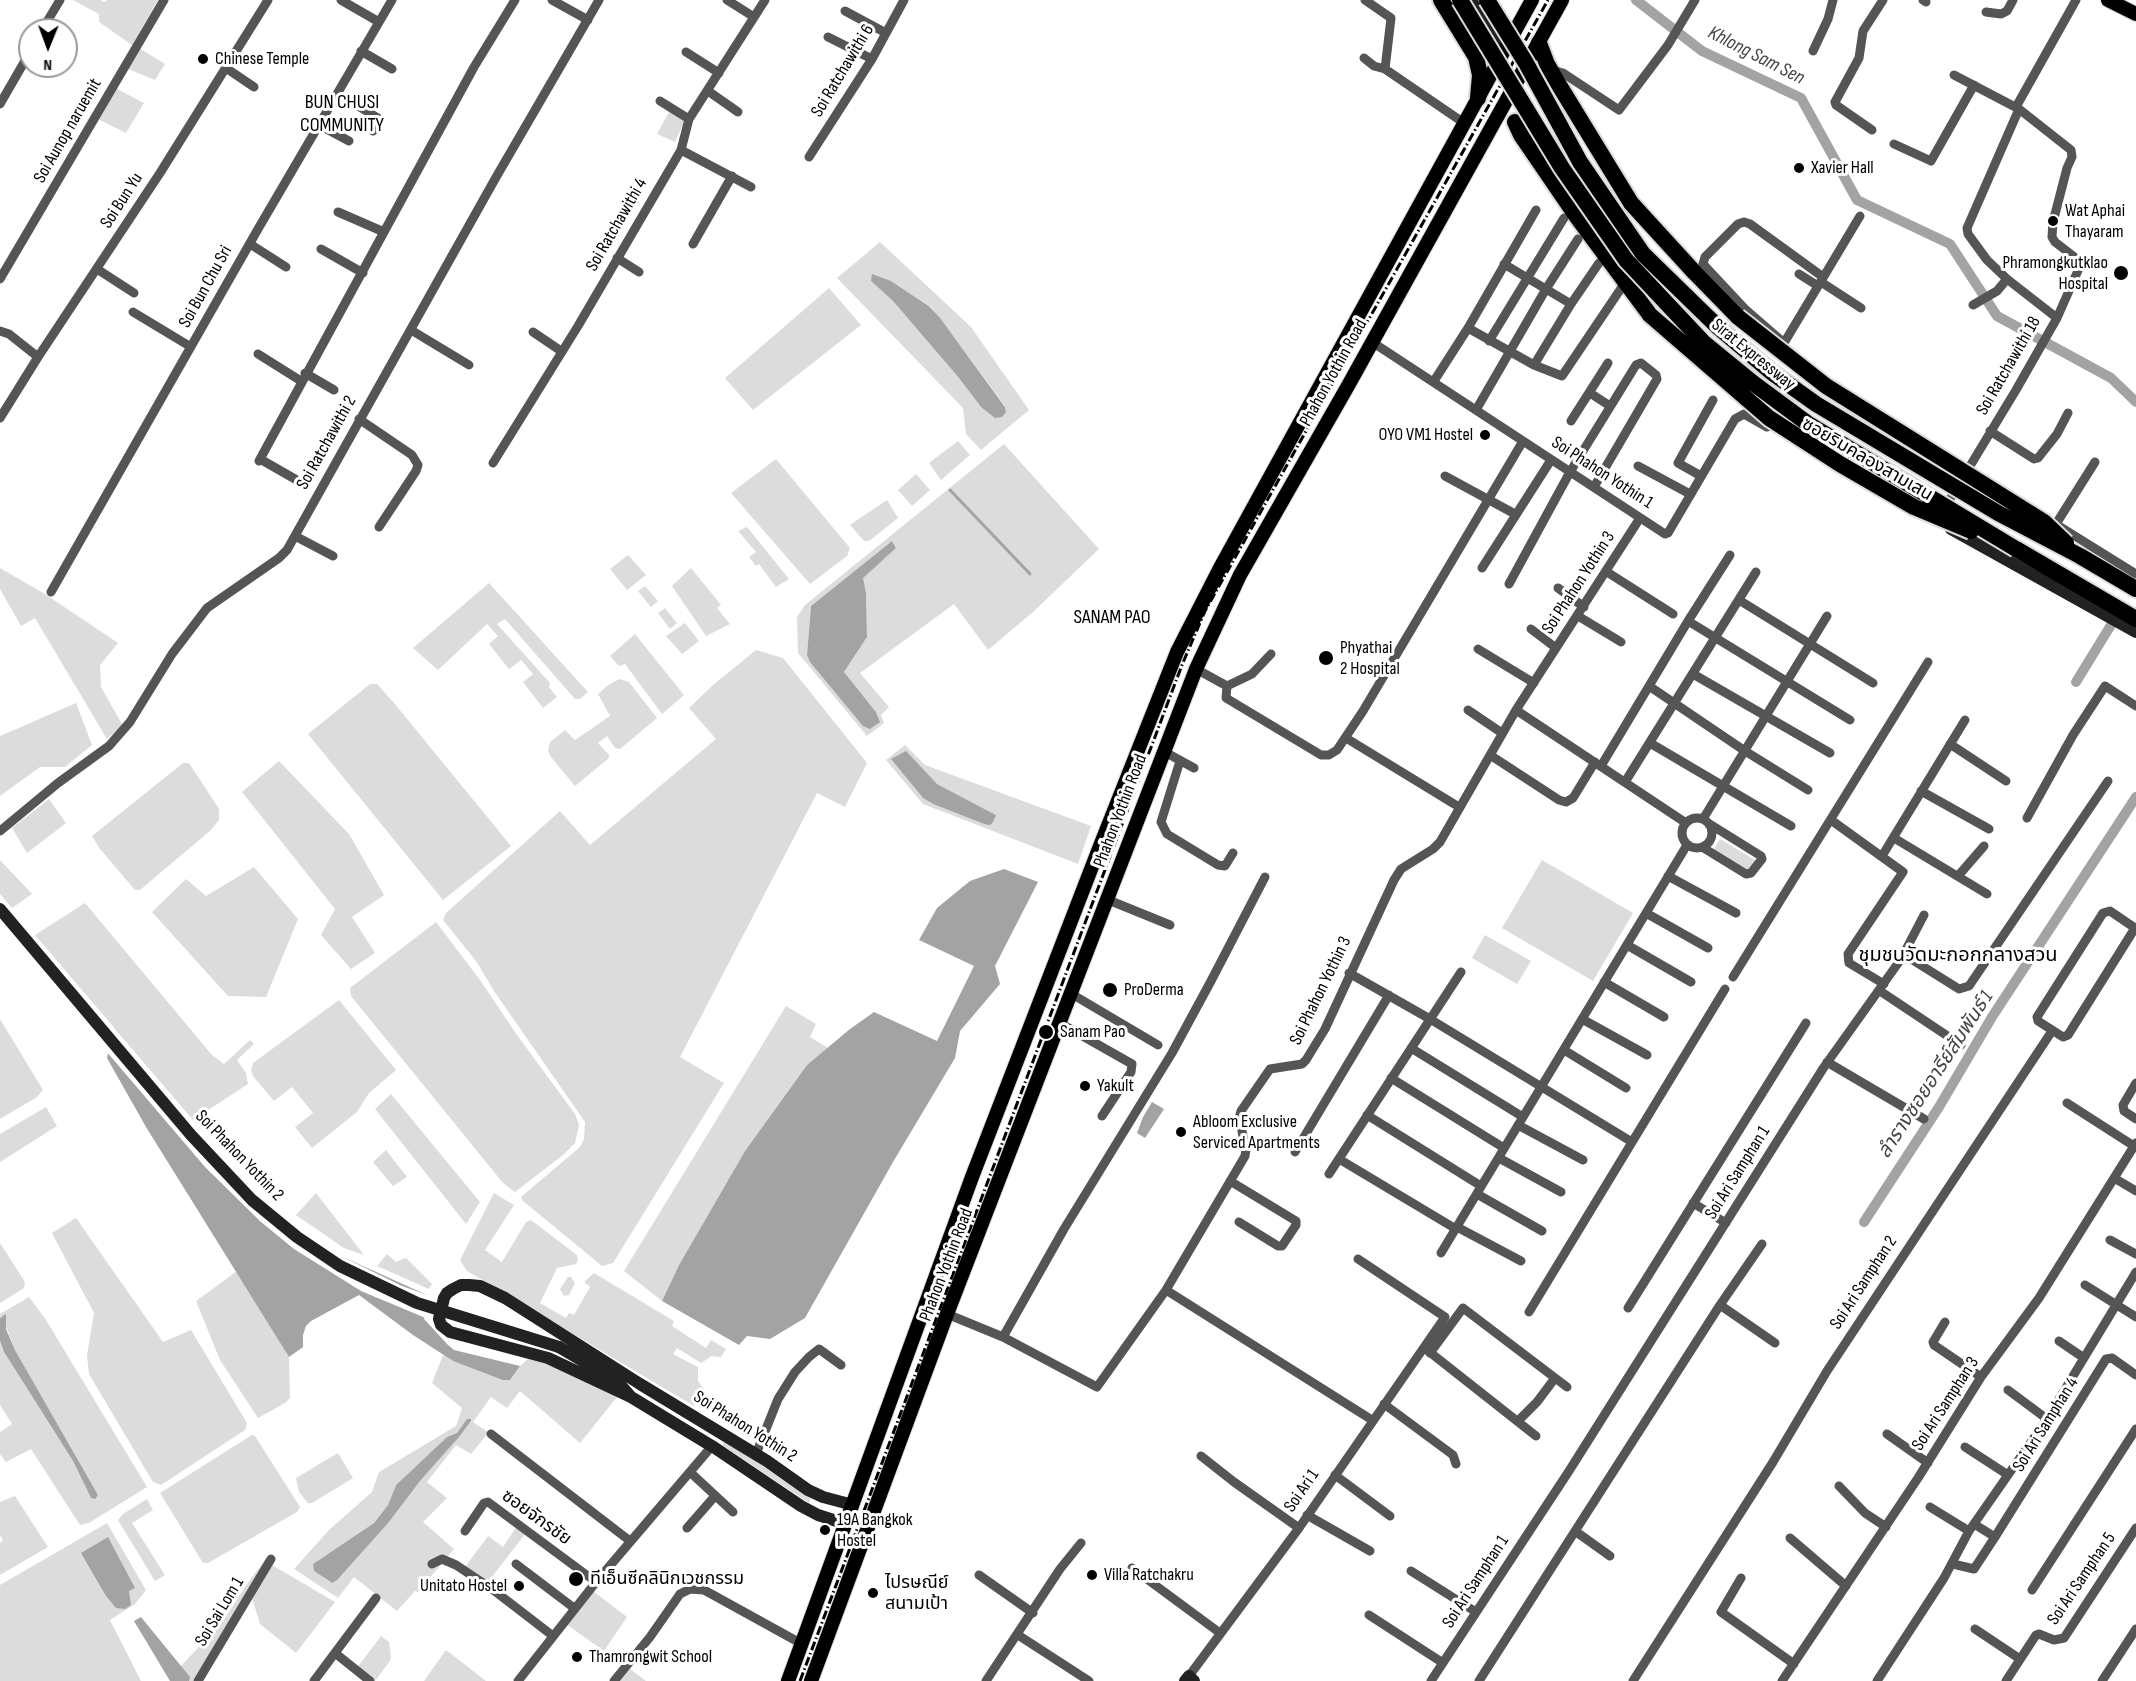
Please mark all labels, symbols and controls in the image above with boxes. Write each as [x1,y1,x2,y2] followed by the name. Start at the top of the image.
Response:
[18,18,78,78] north arrow
[807,21,879,121] street label: Soi Ratchawithi 6
[1704,21,1808,91] water label: Khlong Sam Sen
[215,48,309,70] place label: Chinese Temple
[196,52,210,66] marker: Chinese Temple
[43,55,52,74] text: N
[29,75,107,187] street label: Soi Aunop naruemit
[293,91,391,138] district label: BUN CHUSI COMMUNITY
[1811,157,1874,179] place label: Xavier Hall
[1792,161,1806,175] marker: Xavier Hall
[96,169,148,233] street label: Soi Bun Yu
[582,175,652,275] street label: Soi Ratchawithi 4
[2065,200,2125,242] place label: Wat Aphai Thayaram
[2046,214,2060,228] marker: Wat Aphai Thayaram
[175,242,237,332] street label: Soi Bun Chu Sri
[2002,252,2108,294] place label: Phramongkutklao Hospital
[2112,264,2130,282] marker: Phramongkutklao Hospital
[1972,313,2046,419] street label: Soi Ratchawithi 18
[1707,315,1799,395] street label: Sirat Expressway
[1296,316,1372,430] street label: Phahon Yothin Road
[292,392,362,494] street label: Soi Ratchawithi 2
[1798,414,1936,506] street label: ซอยริมคลองสามเสน
[1379,424,1473,446] place label: OYO VM1 Hostel
[1478,428,1492,442] marker: OYO VM1 Hostel
[1547,432,1657,514] street label: Soi Phahon Yothin 1
[1538,528,1620,638] street label: Soi Phahon Yothin 3
[1067,606,1157,630] district label: SANAM PAO
[1340,637,1400,680] place label: Phyathai 2 Hospital
[1317,649,1335,667] marker: Phyathai 2 Hospital
[1090,752,1152,870] street label: Phahon Yothin Road
[1285,933,1357,1049] street label: Soi Phahon Yothin 3
[1858,944,2058,968] district label: ชุมชนวัดมะกอกกลางสวน
[1124,979,1184,1001] place label: ProDerma
[1101,981,1119,999] marker: ProDerma
[1873,987,1999,1163] water label: ลำรางซอยอารีย์สัมพันธ์ 1
[1060,1021,1125,1043] place label: Sanam Pao
[1037,1023,1055,1041] marker: Sanam Pao
[1097,1075,1134,1097] place label: Yakult
[1078,1079,1092,1093] marker: Yakult
[190,1106,288,1206] street label: Soi Phahon Yothin 2
[1193,1111,1320,1154] place label: Abloom Exclusive Serviced Apartments
[1701,1122,1775,1224] street label: Soi Ari Samphan 1
[1174,1125,1188,1139] marker: Abloom Exclusive Serviced Apartments
[916,1206,978,1324] street label: Phahon Yothin Road
[1826,1232,1902,1334] street label: Soi Ari Samphan 2
[1908,1353,1984,1455] street label: Soi Ari Samphan 3
[2008,1374,2084,1476] street label: Soi Ari Samphan 4
[689,1387,801,1467] street label: Soi Phahon Yothin 2
[1280,1465,1324,1517] street label: Soi Ari 1
[497,1486,575,1550] street label: ซอยจักรชัย
[837,1509,913,1552] place label: 19A Bangkok Hostel
[818,1523,832,1537] marker: 19A Bangkok Hostel
[2043,1529,2121,1629] street label: Soi Ari Samphan 5
[1438,1532,1514,1632] street label: Soi Ari Samphan 1
[1104,1564,1194,1586] place label: Villa Ratchakru
[590,1568,744,1590] place label: ทีเอ็นซีคลินิกเวชกรรม
[1085,1568,1099,1582] marker: Villa Ratchakru
[567,1570,585,1588] marker: ทีเอ็นซีคลินิกเวชกรรม
[885,1572,949,1614] place label: ไปรษณีย์ สนามเป้า
[191,1573,249,1651] street label: Soi Sai Lom 1
[420,1575,507,1597] place label: Unitato Hostel
[512,1579,526,1593] marker: Unitato Hostel
[866,1586,880,1600] marker: ไปรษณีย์ สนามเป้า
[589,1646,712,1668] place label: Thamrongwit School
[570,1650,584,1664] marker: Thamrongwit School

